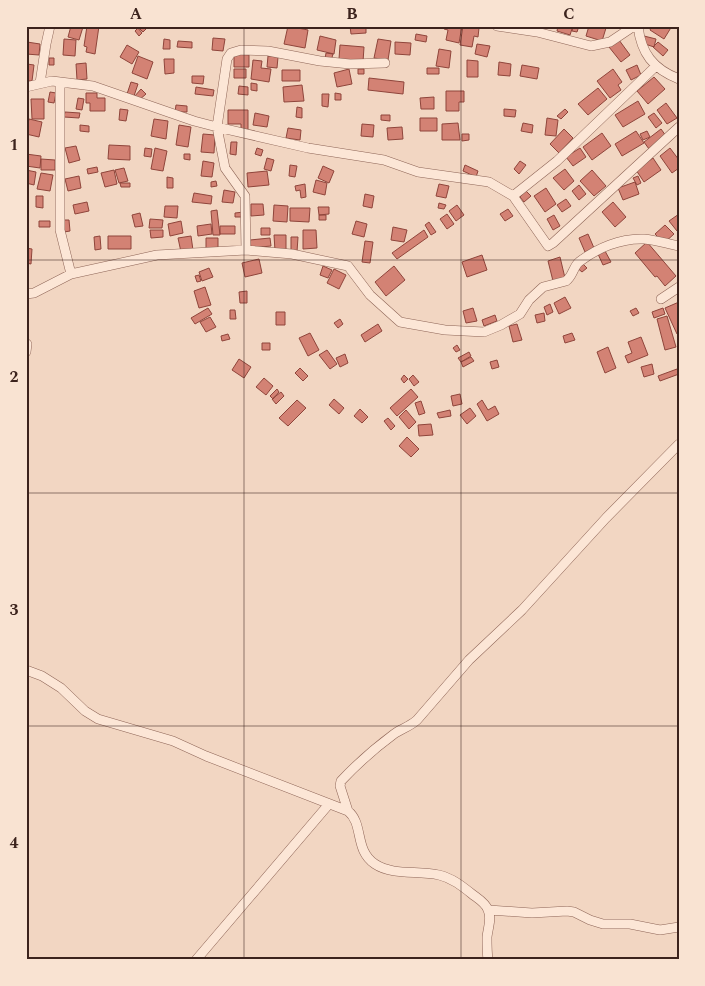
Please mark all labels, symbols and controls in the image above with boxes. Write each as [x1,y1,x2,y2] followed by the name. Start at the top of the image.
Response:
[130,2,143,26] text: A
[346,2,358,26] text: B
[563,2,575,26] text: C
[10,133,18,157] text: 1
[10,365,19,389] text: 2
[10,598,19,622] text: 3
[10,831,19,855] text: 4

